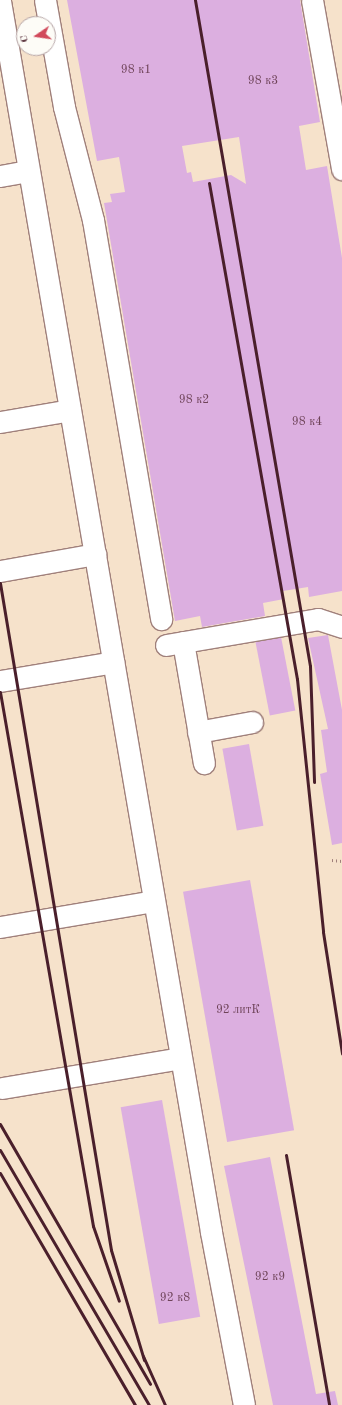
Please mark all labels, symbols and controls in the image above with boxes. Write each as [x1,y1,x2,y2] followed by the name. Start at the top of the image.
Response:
[16,16,56,56] north arrow
[19,34,31,43] text: С
[121,64,151,78] house number: 98 к1
[248,75,278,89] house number: 98 к3
[179,394,209,408] house number: 98 к2
[292,416,322,430] house number: 98 к4
[216,1004,260,1018] house number: 92 литК
[255,1271,285,1285] house number: 92 к9
[160,1292,190,1306] house number: 92 к8

